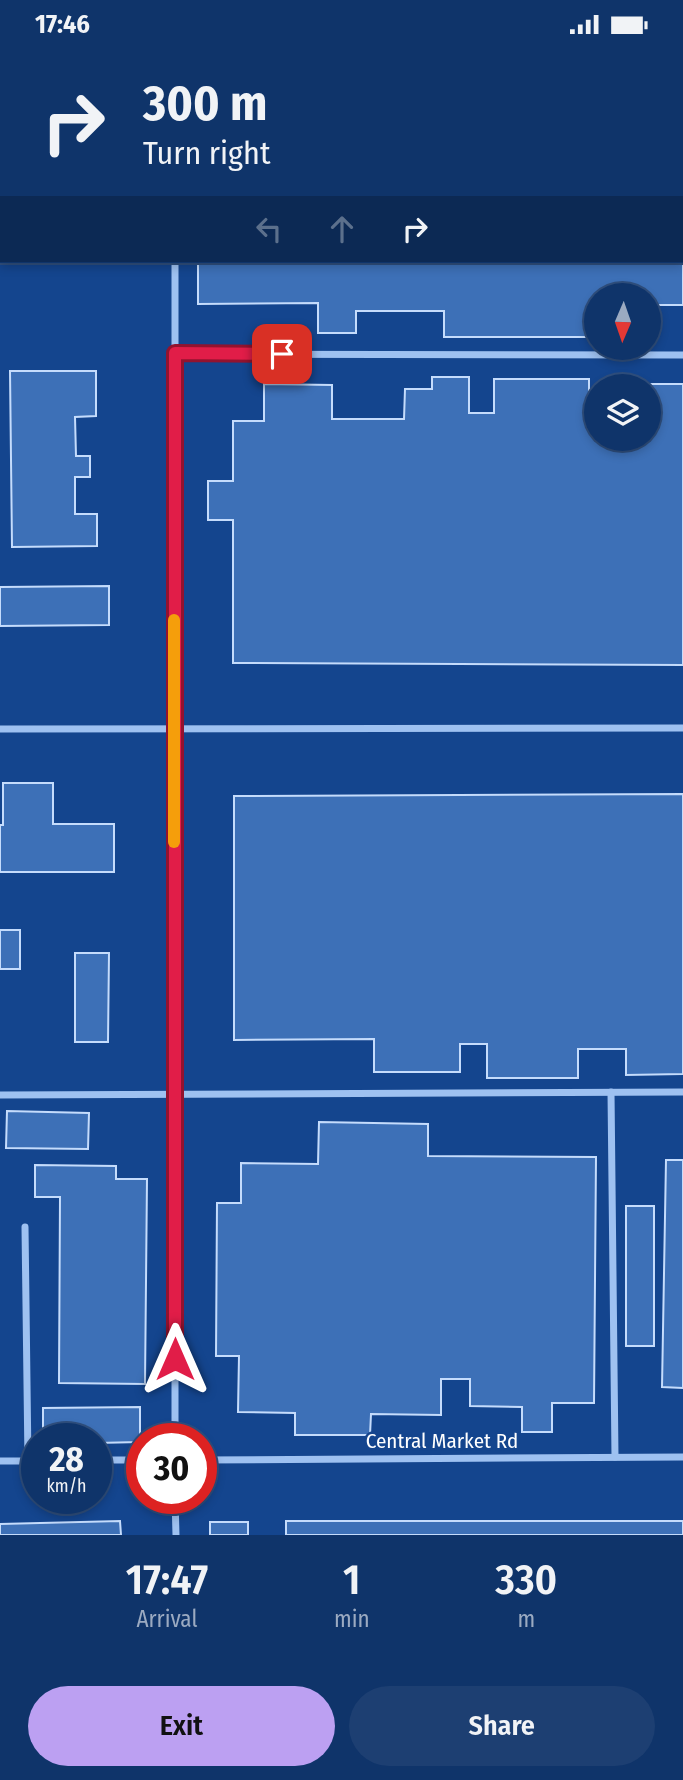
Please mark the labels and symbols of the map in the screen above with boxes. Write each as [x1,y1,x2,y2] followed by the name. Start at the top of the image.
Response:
[584,283,662,361] north arrow
[252,324,312,384] pin
[138,1322,212,1396] position arrow
[126,1423,217,1514] speed limit sign: 30
[366,1428,518,1454] street label: Central Market Rd

